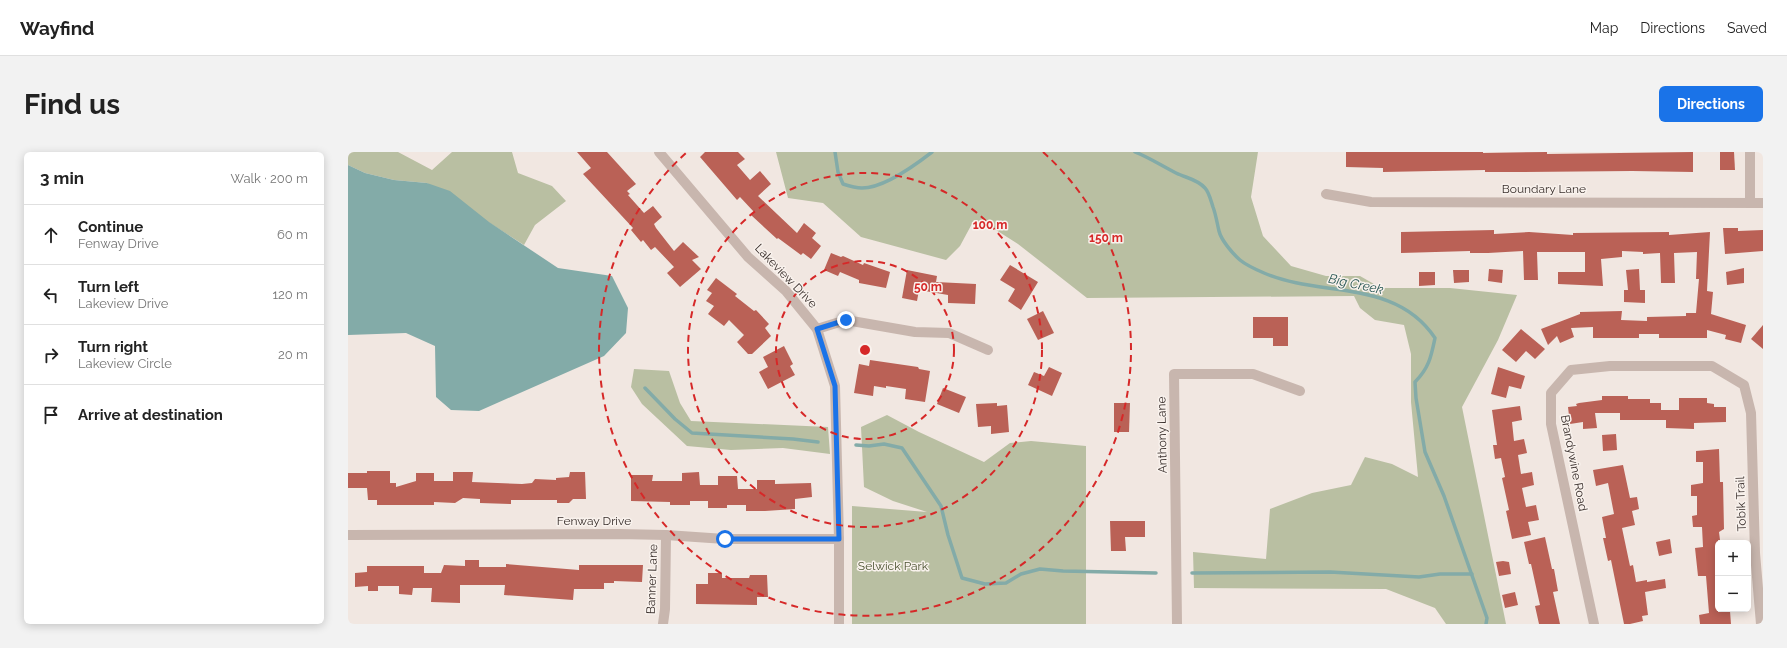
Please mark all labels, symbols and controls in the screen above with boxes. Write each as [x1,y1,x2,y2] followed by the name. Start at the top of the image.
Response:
[20,17,94,39] text: Wayfind
[1590,20,1618,36] text: Map
[1640,20,1705,36] text: Directions
[1727,20,1767,36] text: Saved
[1659,86,1763,122] button: Directions
[24,88,120,121] text: Find us
[40,168,84,188] text: 3 min
[231,171,308,186] text: Walk · 200 m
[1502,182,1586,196] street label: Boundary Lane
[78,218,143,236] text: Continue
[973,218,1007,232] text: 100 m
[40,224,62,246] icon: ahead
[277,227,308,242] text: 60 m
[1089,231,1123,245] text: 150 m
[78,236,159,251] text: Fenway Drive
[752,241,820,311] street label: Lakeview Drive
[1327,271,1385,297] water label: Big Creek
[78,278,139,296] text: Turn left
[914,280,942,294] text: 50 m
[40,284,62,306] icon: left
[272,287,308,302] text: 120 m
[78,296,168,311] text: Lakeview Drive
[837,311,855,329] route end
[78,338,148,356] text: Turn right
[858,343,872,357] centre of rings
[40,344,62,366] icon: right
[278,347,308,362] text: 20 m
[78,356,172,371] text: Lakeview Circle
[1154,396,1170,474] street label: Anthony Lane
[40,404,62,426] icon: arrive
[78,406,223,424] text: Arrive at destination
[1558,414,1590,512] street label: Brandywine Road
[1733,476,1749,532] street label: Tobik Trail
[557,514,631,528] street label: Fenway Drive
[716,530,734,548] route start
[1715,540,1751,612] map controls
[1715,540,1751,576] button: +
[644,544,660,614] street label: Banner Lane
[858,559,929,573] park label: Selwick Park
[1715,576,1751,612] button: −

